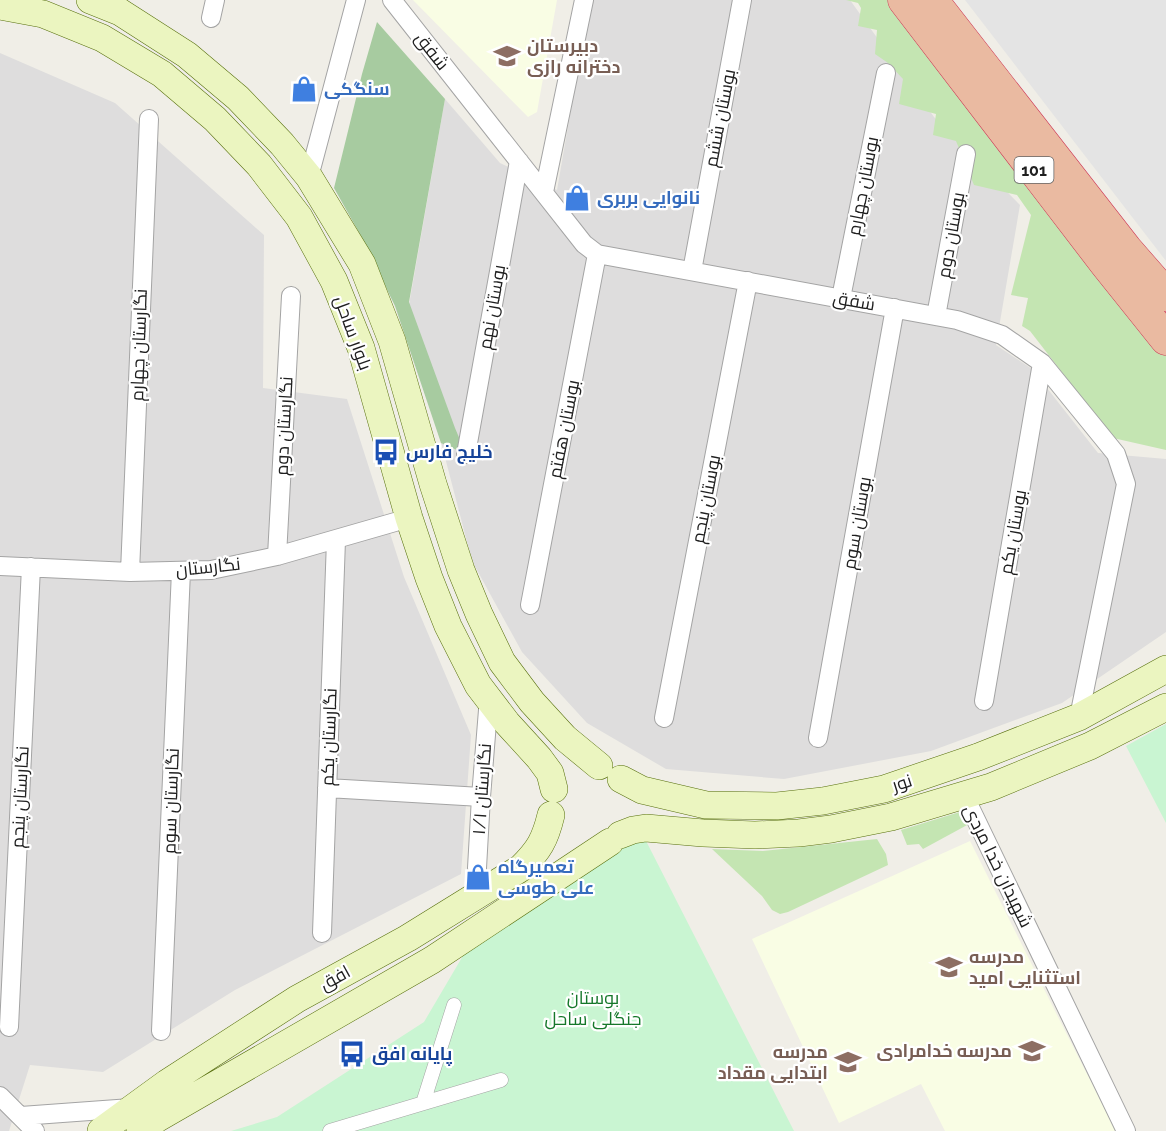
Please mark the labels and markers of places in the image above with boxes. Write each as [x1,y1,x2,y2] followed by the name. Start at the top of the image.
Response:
[527,35,621,78] place label: دبیرستان دخترانه رازی
[492,41,522,71] school or university icon: دبیرستان دخترانه رازی
[289,74,319,104] shop icon: سنگکی
[324,78,390,100] place label: سنگکی
[562,183,592,213] shop icon: نانوایی بربری
[597,187,700,209] place label: نانوایی بربری
[371,437,401,467] bus stop icon: خلیج فارس
[406,441,493,464] place label: خلیج فارس
[498,856,594,899] place label: تعمیرگاه علی طوسی
[463,862,493,892] shop icon: تعمیرگاه علی طوسی
[969,946,1081,989] place label: مدرسه استثنایی امید
[934,952,964,982] school or university icon: مدرسه استثنایی امید
[1017,1036,1047,1066] school or university icon: مدرسه خدامرادی
[337,1039,367,1069] bus stop icon: پایانه افق
[877,1040,1012,1062] place label: مدرسه خدامرادی
[718,1041,828,1084] place label: مدرسه ابتدایی مقداد
[372,1043,453,1066] place label: پایانه افق
[833,1047,863,1077] school or university icon: مدرسه ابتدایی مقداد

